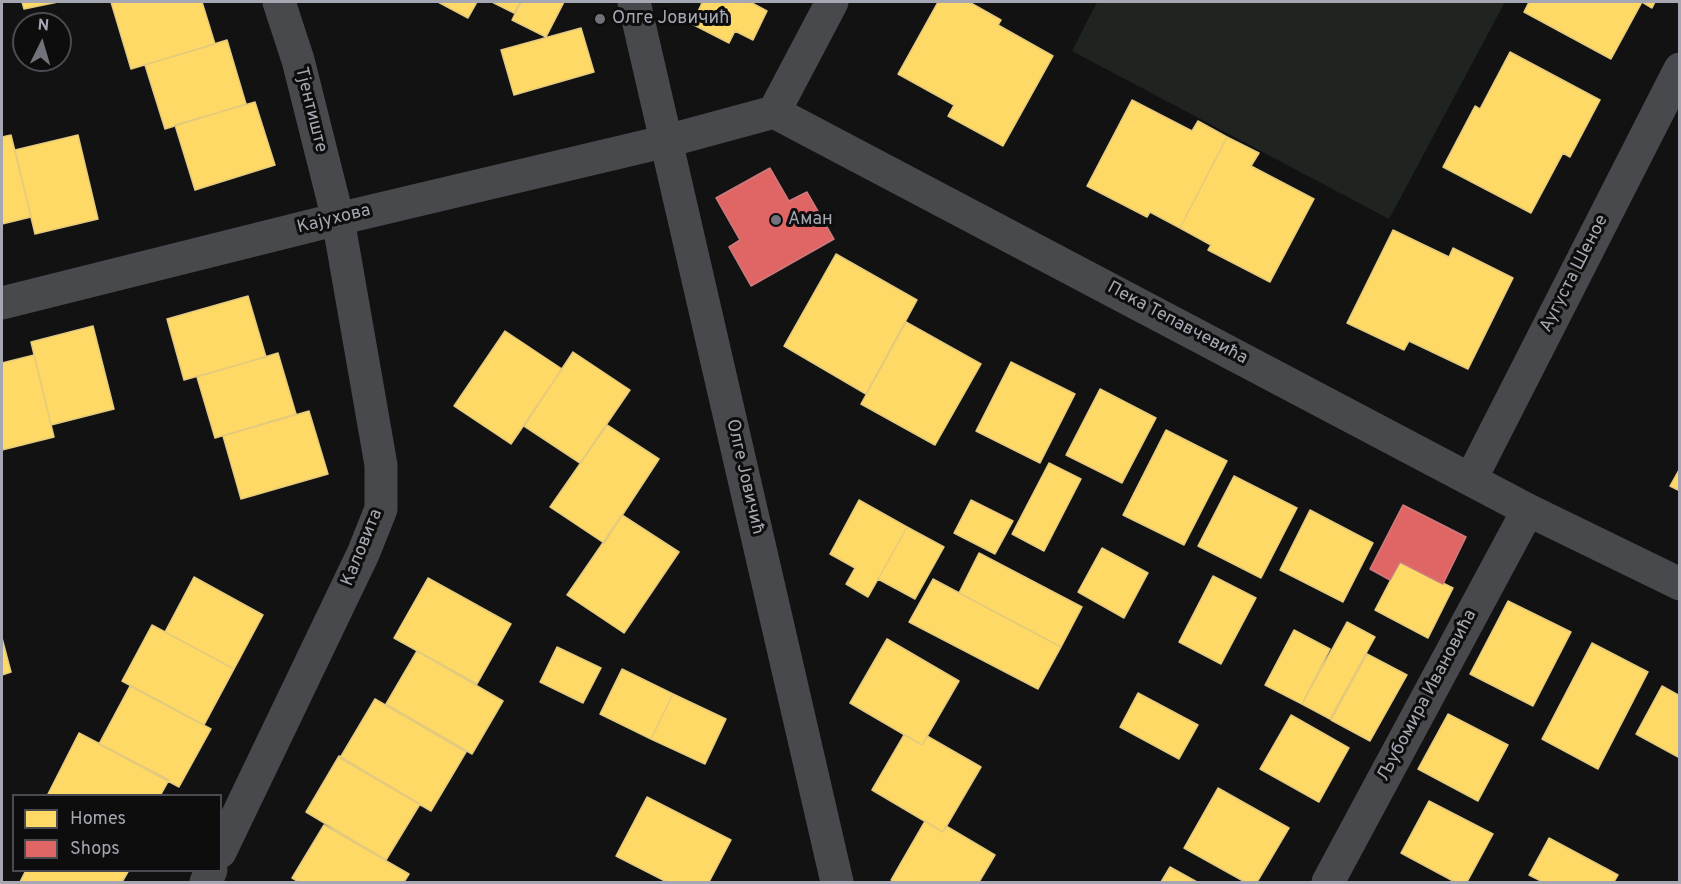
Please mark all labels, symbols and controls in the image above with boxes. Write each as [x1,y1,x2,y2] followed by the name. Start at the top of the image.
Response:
[612,8,729,30] place label: Олге Јовичић
[12,12,72,72] north arrow
[593,12,607,26] marker: Олге Јовичић
[37,16,50,37] text: N
[289,65,331,155] street label: Тјентиште
[295,200,373,240] street label: Кајухова
[788,209,833,231] place label: Аман
[1536,212,1614,336] street label: Аугуста Шеное
[769,213,783,227] marker: Аман
[1103,278,1251,370] street label: Пека Тепавчевића
[720,417,768,537] street label: Олге Јовичић
[338,506,388,590] street label: Каловита
[1374,607,1482,785] street label: Љубомира Ивановића
[12,794,222,872] legend
[70,808,126,831] text: Homes
[70,838,120,861] text: Shops

